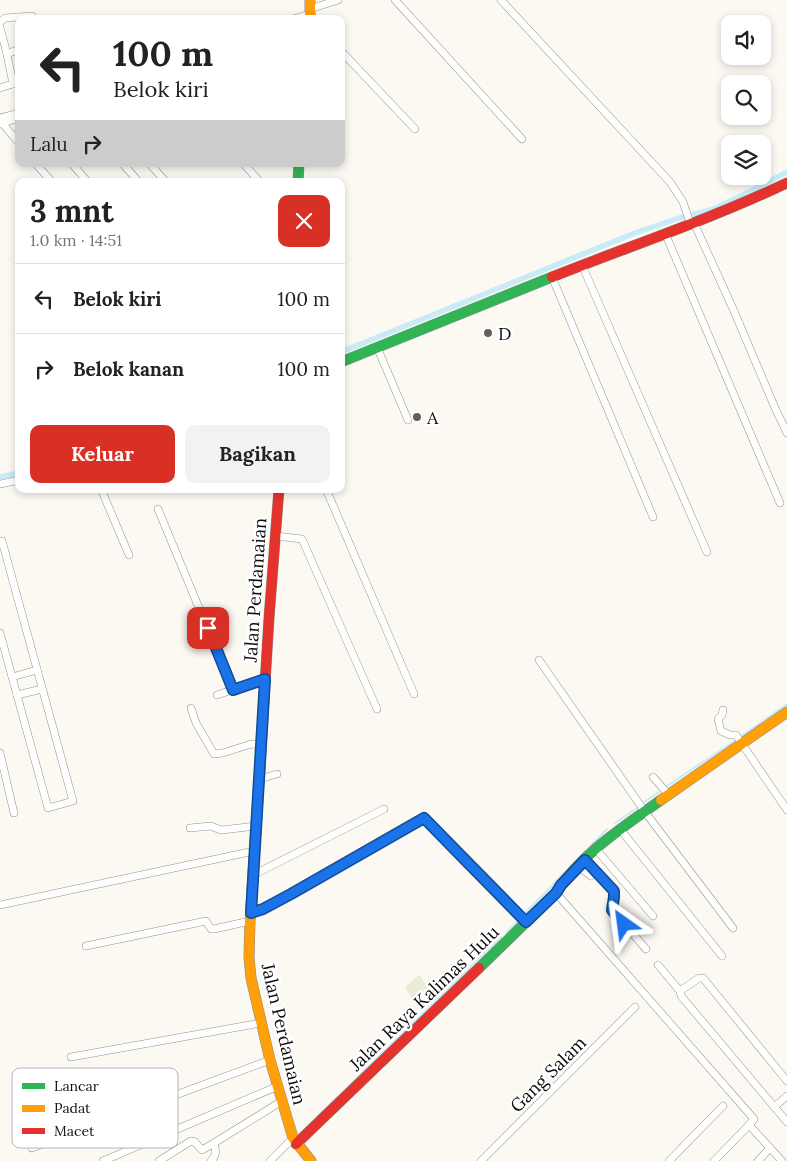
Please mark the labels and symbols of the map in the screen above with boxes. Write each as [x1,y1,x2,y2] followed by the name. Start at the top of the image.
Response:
[498,322,511,345] place label: D
[482,327,494,339] marker: D
[426,406,439,429] place label: A
[411,411,423,423] marker: A
[238,517,272,664] street label: Jalan Perdamaian
[187,607,229,649] pin
[597,897,649,949] position arrow
[344,920,504,1076] street label: Jalan Raya Kalimas Hulu
[256,960,311,1107] street label: Jalan Perdamaian
[505,1031,591,1117] street label: Gang Salam
[12,1068,178,1148] legend
[54,1077,99,1095] text: Lancar
[54,1099,91,1117] text: Padat
[54,1122,95,1140] text: Macet

